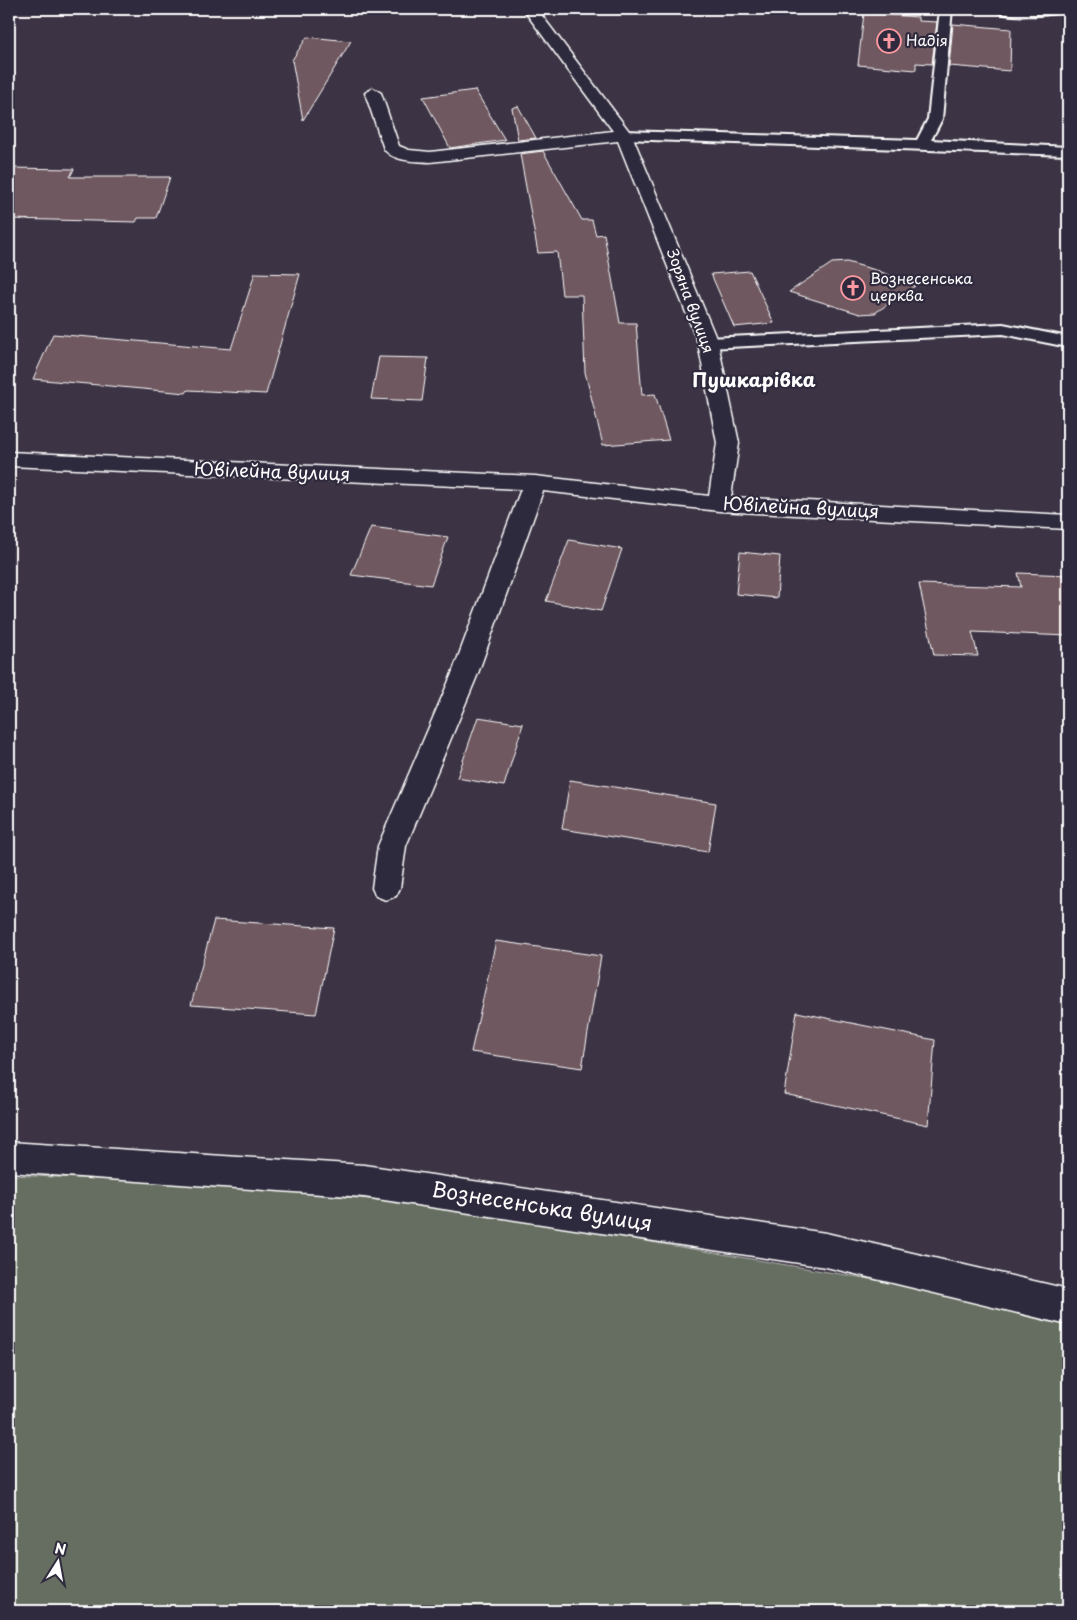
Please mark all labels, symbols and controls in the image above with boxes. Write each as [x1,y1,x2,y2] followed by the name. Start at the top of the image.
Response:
[876,28,902,54] church icon: Надія
[906,28,948,51] place label: Надія
[662,245,721,356] street label: Зоряна вулиця
[870,266,973,306] place label: Вознесенська церква
[840,275,866,301] church icon: Вознесенська церква
[692,365,816,393] district label: Пушкарівка
[194,454,351,487] street label: Ювілейна вулиця
[722,489,880,524] street label: Ювілейна вулиця
[430,1172,655,1238] street label: Вознесенська вулиця
[53,1537,68,1560] text: N
[32,1538,82,1588] north arrow

